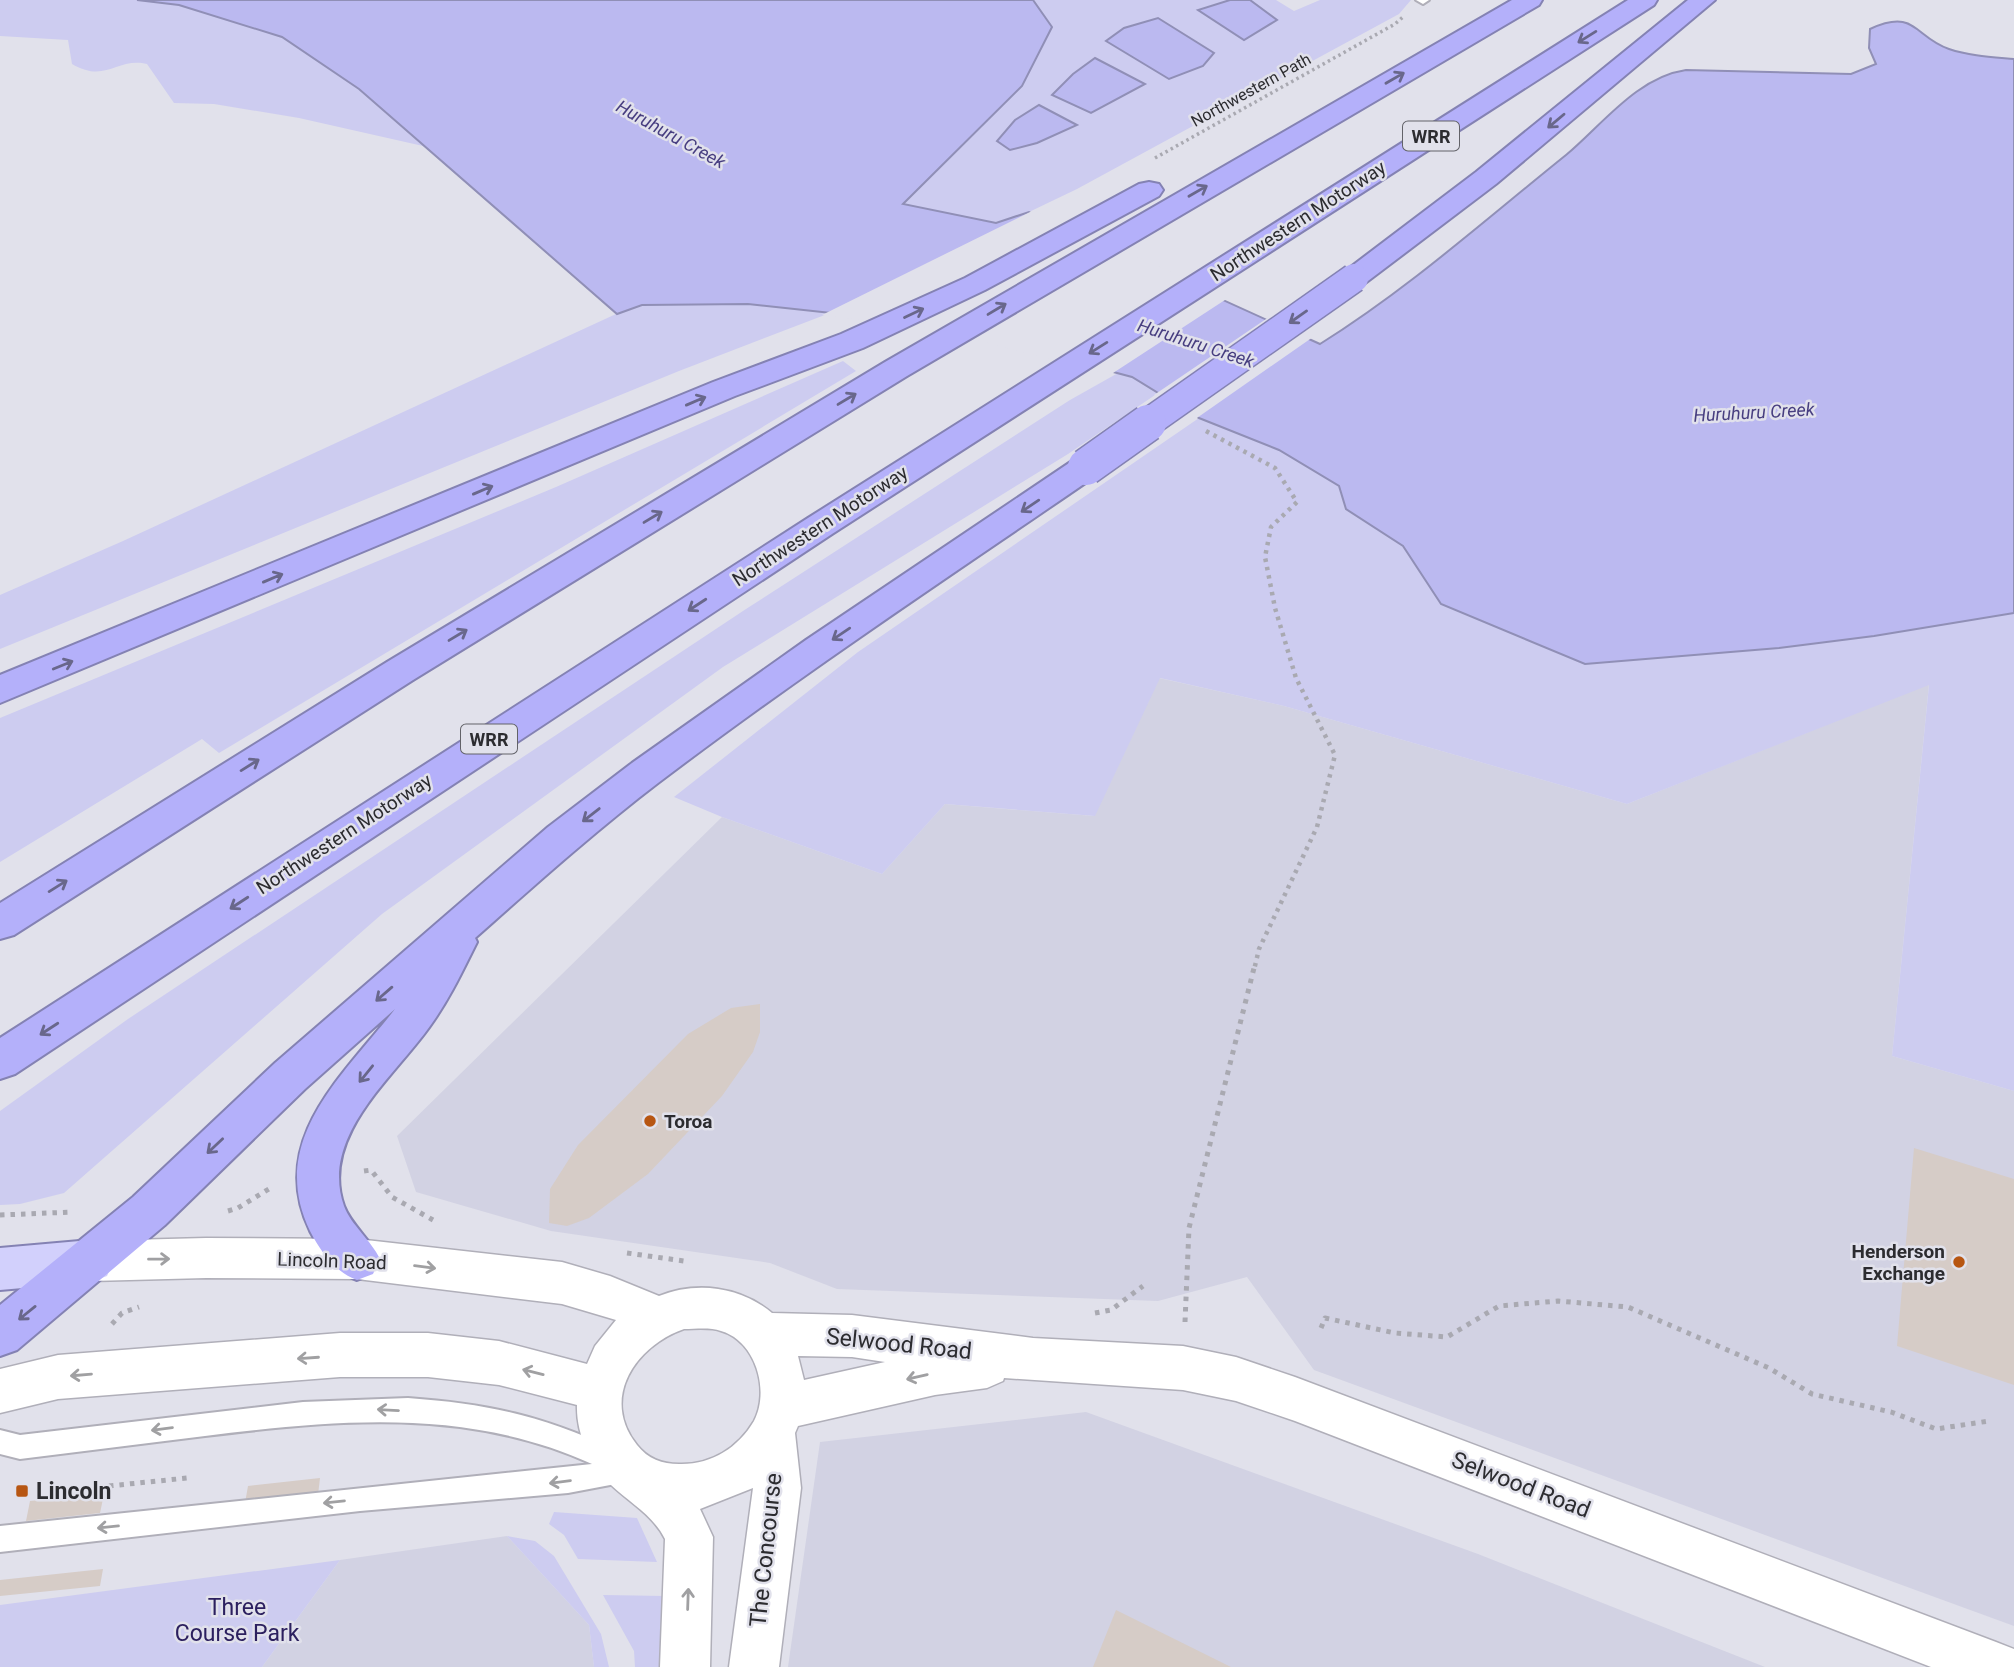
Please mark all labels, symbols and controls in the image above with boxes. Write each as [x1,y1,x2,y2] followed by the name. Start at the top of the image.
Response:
[1578,30,1598,44] one-way arrow
[1188,49,1314,131] street label: Northwestern Path
[1385,71,1405,85] one-way arrow
[613,95,730,173] water label: Huruhuru Creek
[1547,113,1565,128] one-way arrow
[1403,121,1459,150] road number: WRR
[1206,156,1390,286] street label: Northwestern Motorway
[1188,184,1208,198] one-way arrow
[987,302,1007,316] one-way arrow
[903,305,924,319] one-way arrow
[1289,310,1308,324] one-way arrow
[1135,314,1258,372] water label: Huruhuru Creek
[1089,341,1109,355] one-way arrow
[837,392,857,406] one-way arrow
[685,394,706,407] one-way arrow
[1693,398,1816,426] water label: Huruhuru Creek
[728,461,912,591] street label: Northwestern Motorway
[472,483,494,496] one-way arrow
[1021,499,1040,513] one-way arrow
[642,510,662,524] one-way arrow
[262,571,284,584] one-way arrow
[687,599,707,613] one-way arrow
[832,627,852,641] one-way arrow
[448,628,468,642] one-way arrow
[52,657,74,670] one-way arrow
[461,724,517,754] road number: WRR
[240,757,259,772] one-way arrow
[252,769,436,899] street label: Northwestern Motorway
[583,808,601,823] one-way arrow
[47,879,67,893] one-way arrow
[230,896,249,910] one-way arrow
[375,985,393,1001] one-way arrow
[40,1022,60,1036] one-way arrow
[358,1064,373,1082] one-way arrow
[664,1110,712,1133] place label: Toroa
[642,1113,658,1129] marker: Toroa
[207,1138,224,1155] one-way arrow
[1852,1240,1945,1285] place label: Henderson Exchange
[277,1248,387,1274] street label: Lincoln Road
[148,1252,171,1266] one-way arrow
[1951,1254,1967,1270] marker: Henderson Exchange
[413,1260,436,1273] one-way arrow
[18,1305,36,1321] one-way arrow
[825,1323,973,1365] street label: Selwood Road
[297,1352,319,1365] one-way arrow
[522,1365,545,1378] one-way arrow
[70,1369,92,1382] one-way arrow
[906,1371,929,1385] one-way arrow
[377,1403,400,1416] one-way arrow
[151,1423,174,1436] one-way arrow
[1448,1446,1594,1524] street label: Selwood Road
[744,1472,788,1628] street label: The Concourse
[549,1475,572,1488] one-way arrow
[36,1478,111,1505] place label: Lincoln
[14,1483,30,1499] marker: Lincoln
[323,1496,346,1509] one-way arrow
[97,1521,119,1534] one-way arrow
[681,1588,694,1611] one-way arrow
[175,1594,300,1647] park label: Three Course Park

